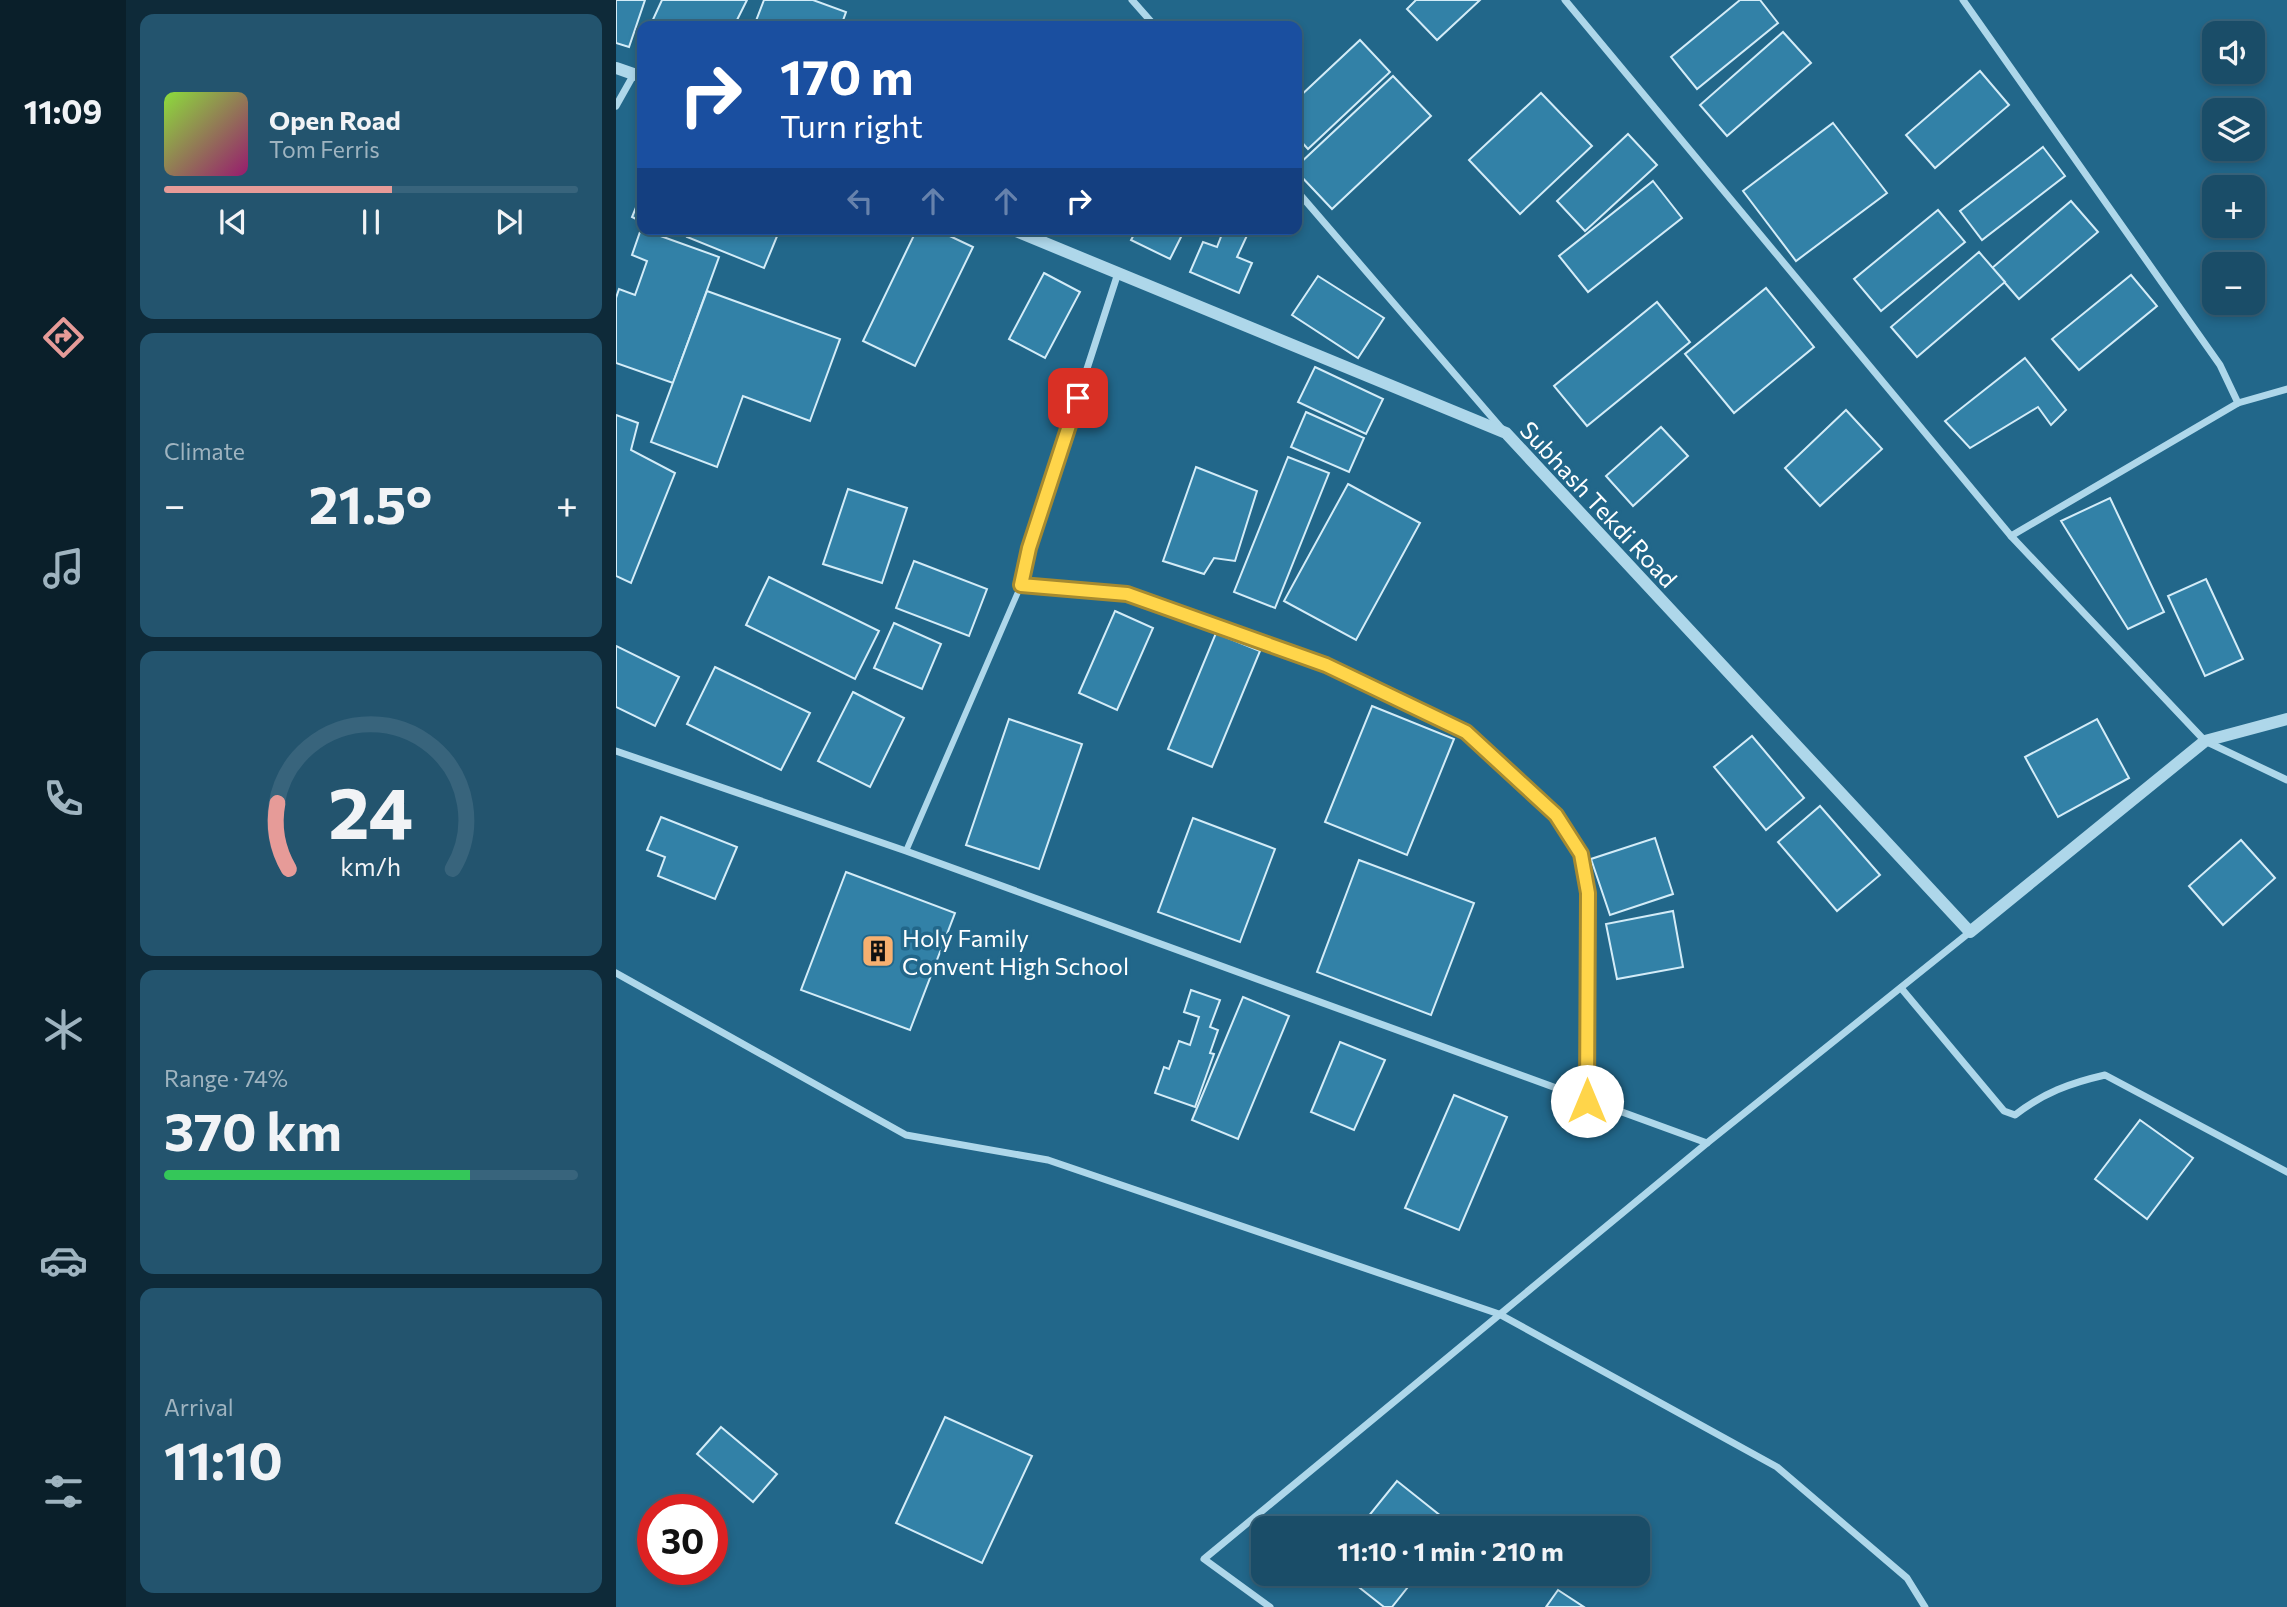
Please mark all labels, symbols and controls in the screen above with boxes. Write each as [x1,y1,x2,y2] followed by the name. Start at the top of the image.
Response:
[2202,21,2265,315] map controls
[2202,21,2265,84] button: sound
[780,45,913,105] text: 170 m
[665,49,756,140] icon: right
[24,91,102,131] text: 11:09
[2202,98,2265,161] button: layers
[269,104,401,135] text: Open Road
[780,105,923,145] text: Turn right
[269,135,380,163] text: Tom Ferris
[2202,175,2265,238] button: +
[841,182,879,220] icon: left
[914,182,952,220] icon: ahead
[987,182,1025,220] icon: ahead
[1060,182,1098,220] icon: right
[214,203,252,241] icon: previous
[352,203,390,241] icon: pause
[490,203,528,241] icon: next
[2202,252,2265,315] button: −
[39,313,88,362] icon: directions
[1048,368,1108,428] pin
[1059,379,1097,417] icon: arrive
[1515,415,1683,593] street label: Subhash Tekdi Road
[164,437,245,465] text: Climate
[309,471,432,535] text: 21.5°
[164,480,186,527] text: −
[556,480,578,527] text: +
[39,544,88,593] icon: music
[328,766,414,855] text: 24
[39,774,88,823] icon: phone
[341,851,401,881] text: km/h
[902,923,1129,980] place label: Holy Family Convent High School
[859,932,897,970] building icon: Holy Family Convent High School
[39,1005,88,1054] icon: climate
[164,1064,288,1092] text: Range · 74%
[1550,1064,1624,1138] position arrow
[164,1098,342,1162] text: 370 km
[39,1236,88,1285] icon: car
[164,1393,234,1421] text: Arrival
[164,1427,283,1491] text: 11:10
[39,1467,88,1516] icon: filters
[637,1494,728,1585] speed limit sign: 30
[1337,1535,1564,1566] text: 11:10 · 1 min · 210 m

